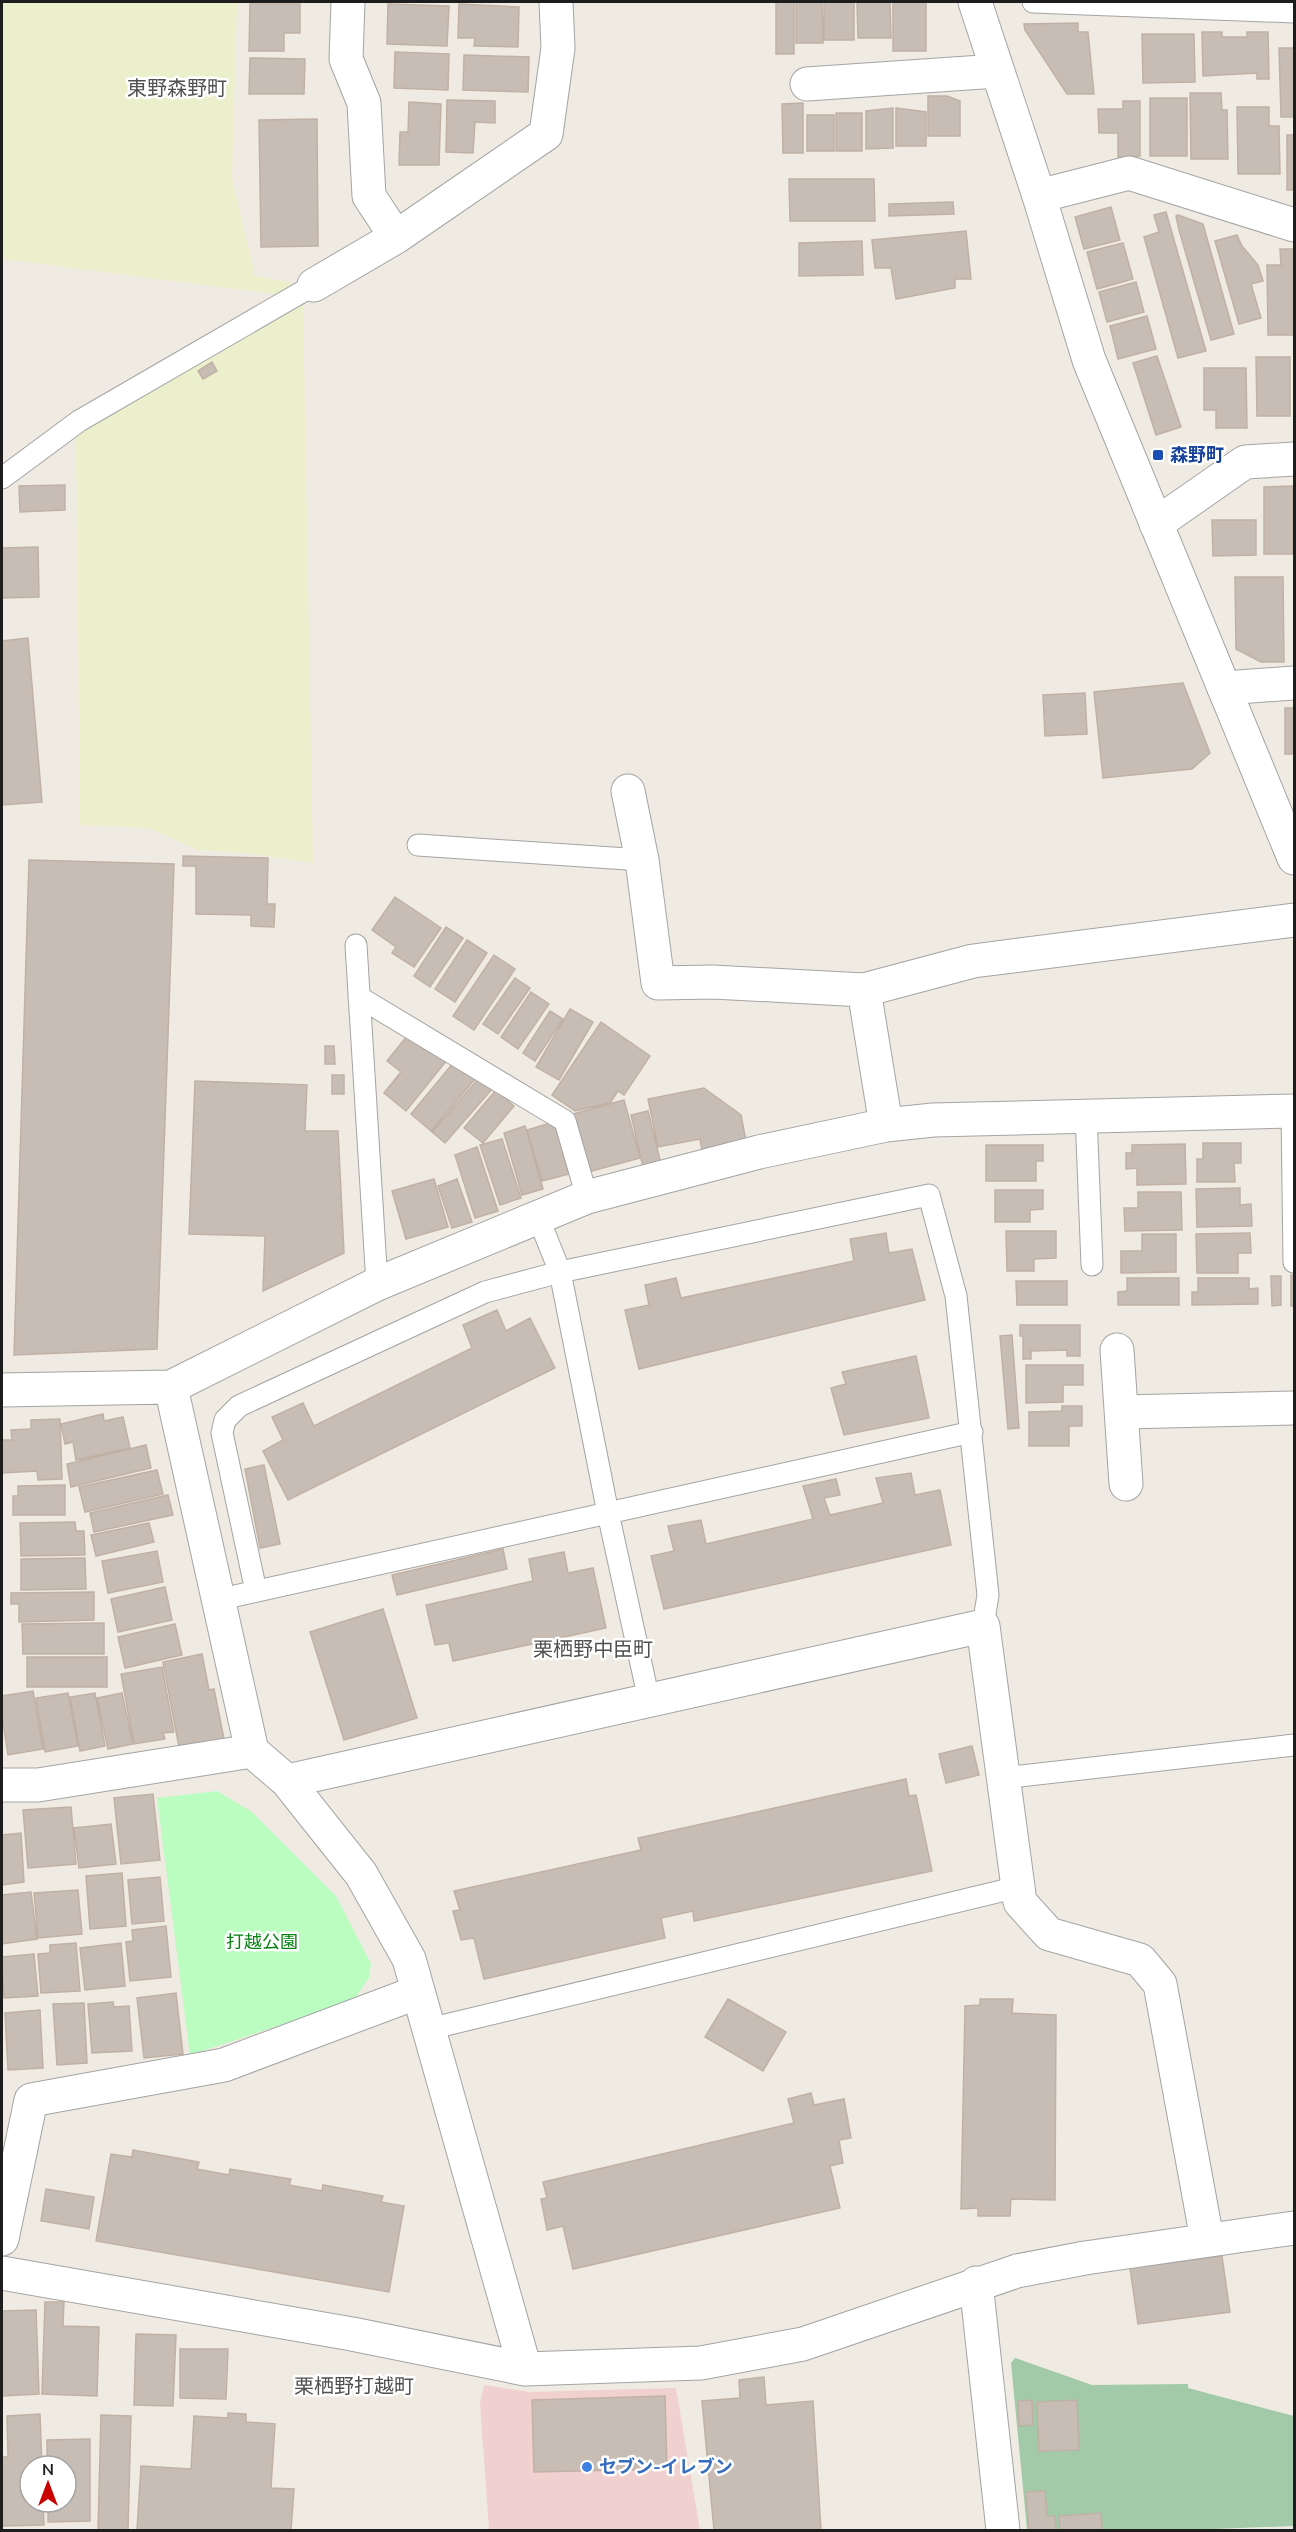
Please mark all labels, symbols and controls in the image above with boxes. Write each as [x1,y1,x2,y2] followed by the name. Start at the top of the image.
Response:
[127,75,227,102] district label: 東野森野町
[1170,443,1224,467] place label: 森野町
[1151,448,1165,462] marker: 森野町
[533,1636,653,1663] district label: 栗栖野中臣町
[226,1930,298,1954] park label: 打越公園
[294,2373,414,2400] district label: 栗栖野打越町
[18,2454,78,2514] north arrow
[599,2455,733,2479] place label: セブン-イレブン
[42,2459,54,2481] text: N
[580,2460,594,2474] marker: セブン-イレブン

